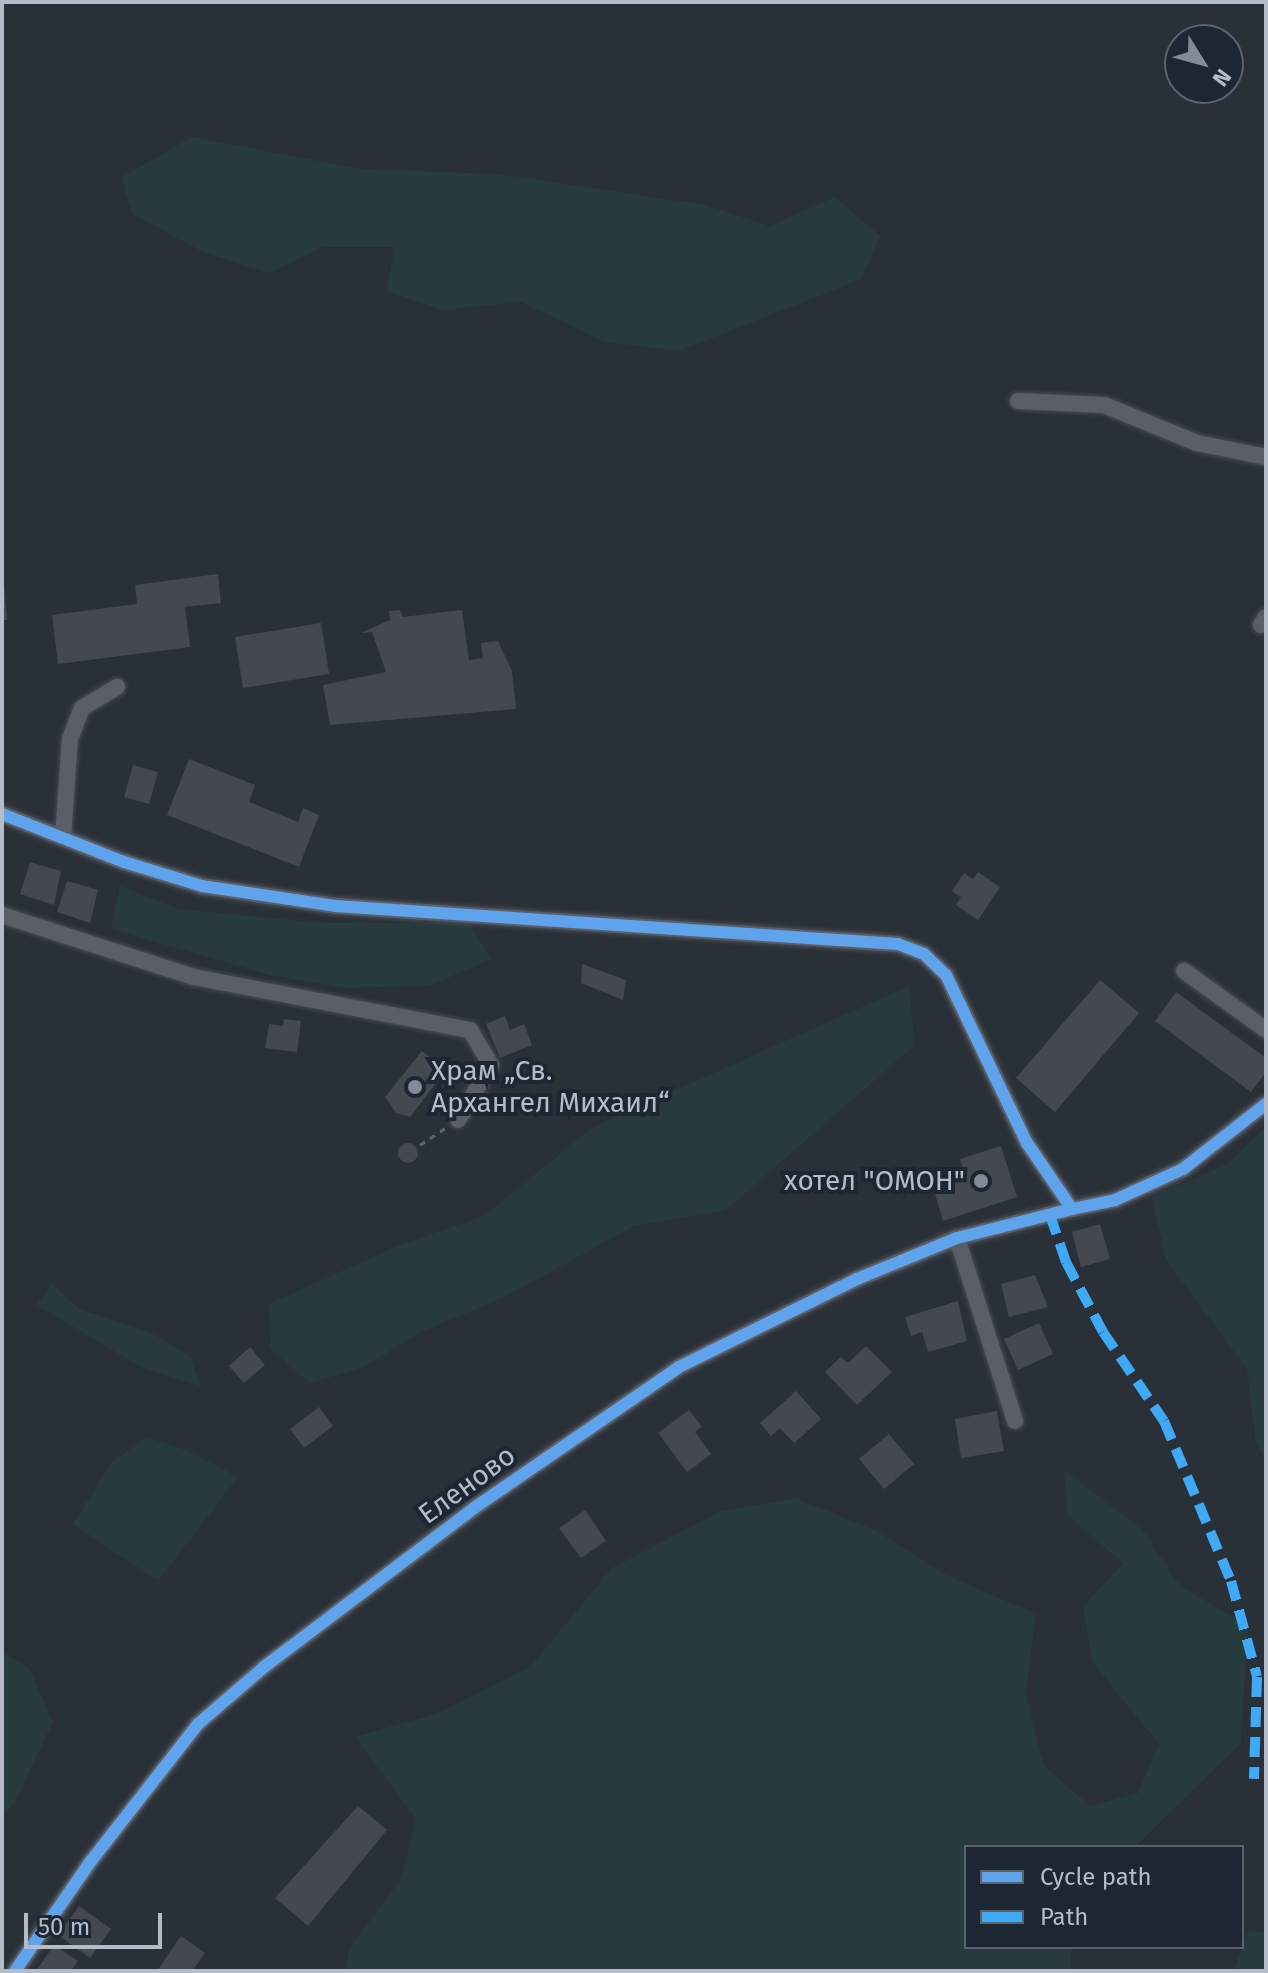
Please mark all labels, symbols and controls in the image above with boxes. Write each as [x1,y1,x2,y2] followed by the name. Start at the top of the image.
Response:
[1164,24,1244,104] north arrow
[1207,64,1237,91] text: N
[431,1054,670,1120] place label: Храм „Св. Архангел Михаил“
[406,1078,424,1096] marker: Храм „Св. Архангел Михаил“
[784,1164,965,1198] place label: хотел "ОМОН"
[972,1172,990,1190] marker: хотел "ОМОН"
[412,1439,522,1531] street label: Еленово
[964,1845,1244,1949] legend
[1040,1863,1152,1891] text: Cycle path
[28,1897,166,1947] scale bar
[1040,1903,1088,1931] text: Path
[38,1913,90,1941] text: 50 m

